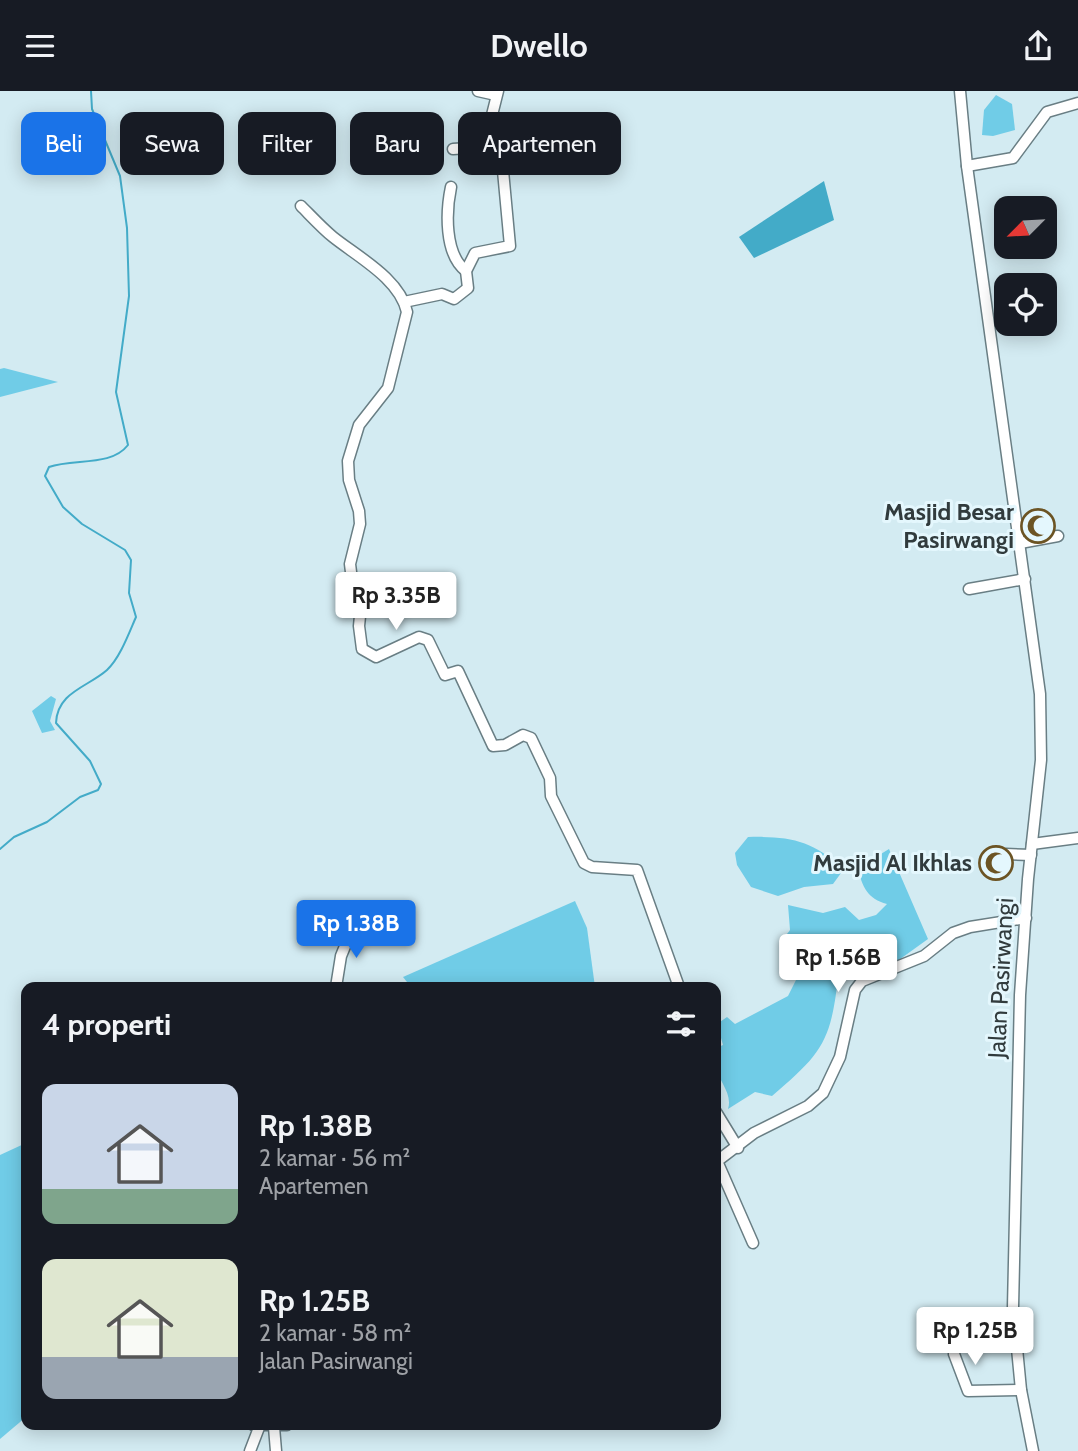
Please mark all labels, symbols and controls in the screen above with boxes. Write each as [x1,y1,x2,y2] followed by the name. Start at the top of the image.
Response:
[490,26,588,65] text: Dwello
[21,27,59,65] icon: menu
[1019,27,1057,65] icon: share
[21,112,106,175] chip: Beli
[120,112,224,175] chip: Sewa
[238,112,336,175] chip: Filter
[350,112,444,175] chip: Baru
[458,112,621,175] chip: Apartemen
[994,196,1057,259] north arrow
[994,196,1057,336] map controls
[994,273,1057,336] button: locate
[884,497,1014,554] place label: Masjid Besar Pasirwangi
[1019,507,1057,545] mosque icon: Masjid Besar Pasirwangi
[324,573,468,632] pin: Rp 3.35B
[351,581,441,609] text: Rp 3.35B
[977,844,1015,882] mosque icon: Masjid Al Ikhlas
[813,848,972,877] place label: Masjid Al Ikhlas
[982,897,1019,1060] street label: Jalan Pasirwangi
[284,901,428,960] pin: Rp 1.38B
[313,909,399,937] text: Rp 1.38B
[766,935,910,994] pin: Rp 1.56B
[795,943,881,971] text: Rp 1.56B
[662,1005,700,1043] icon: filters
[42,1006,171,1043] text: 4 properti
[259,1107,372,1144] text: Rp 1.38B
[98,1112,182,1196] icon: home
[259,1144,410,1172] text: 2 kamar · 56 m²
[259,1172,369,1200] text: Apartemen
[259,1282,370,1319] text: Rp 1.25B
[98,1287,182,1371] icon: home
[903,1307,1047,1367] pin: Rp 1.25B
[932,1316,1018,1344] text: Rp 1.25B
[259,1319,411,1347] text: 2 kamar · 58 m²
[259,1347,413,1375] text: Jalan Pasirwangi

